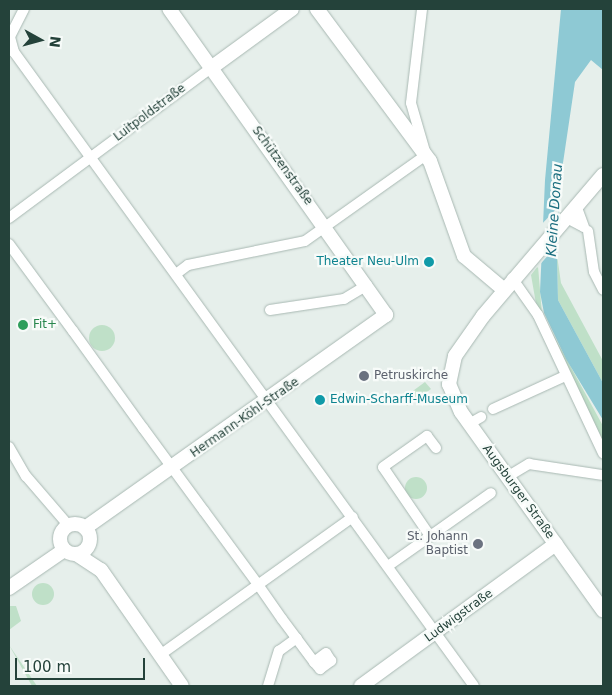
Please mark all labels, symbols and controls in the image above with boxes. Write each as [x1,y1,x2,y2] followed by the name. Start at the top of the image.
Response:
[15,15,65,65] north arrow
[46,35,64,49] text: N
[111,81,189,145] street label: Luitpoldstraße
[249,124,315,208] street label: Schützenstraße
[542,163,566,257] water label: Kleine Donau
[316,255,419,269] place label: Theater Neu-Ulm
[423,256,435,268] marker: Theater Neu-Ulm
[33,318,57,332] place label: Fit+
[17,319,29,331] marker: Fit+
[374,369,448,383] place label: Petruskirche
[358,370,370,382] marker: Petruskirche
[188,375,302,461] street label: Hermann-Köhl-Straße
[330,393,468,407] place label: Edwin-Scharff-Museum
[314,394,326,406] marker: Edwin-Scharff-Museum
[479,442,557,542] street label: Augsburger Straße
[407,530,468,558] place label: St. Johann Baptist
[472,538,484,550] marker: St. Johann Baptist
[422,586,496,646] street label: Ludwigstraße
[18,648,148,680] scale bar
[23,658,71,676] text: 100 m

